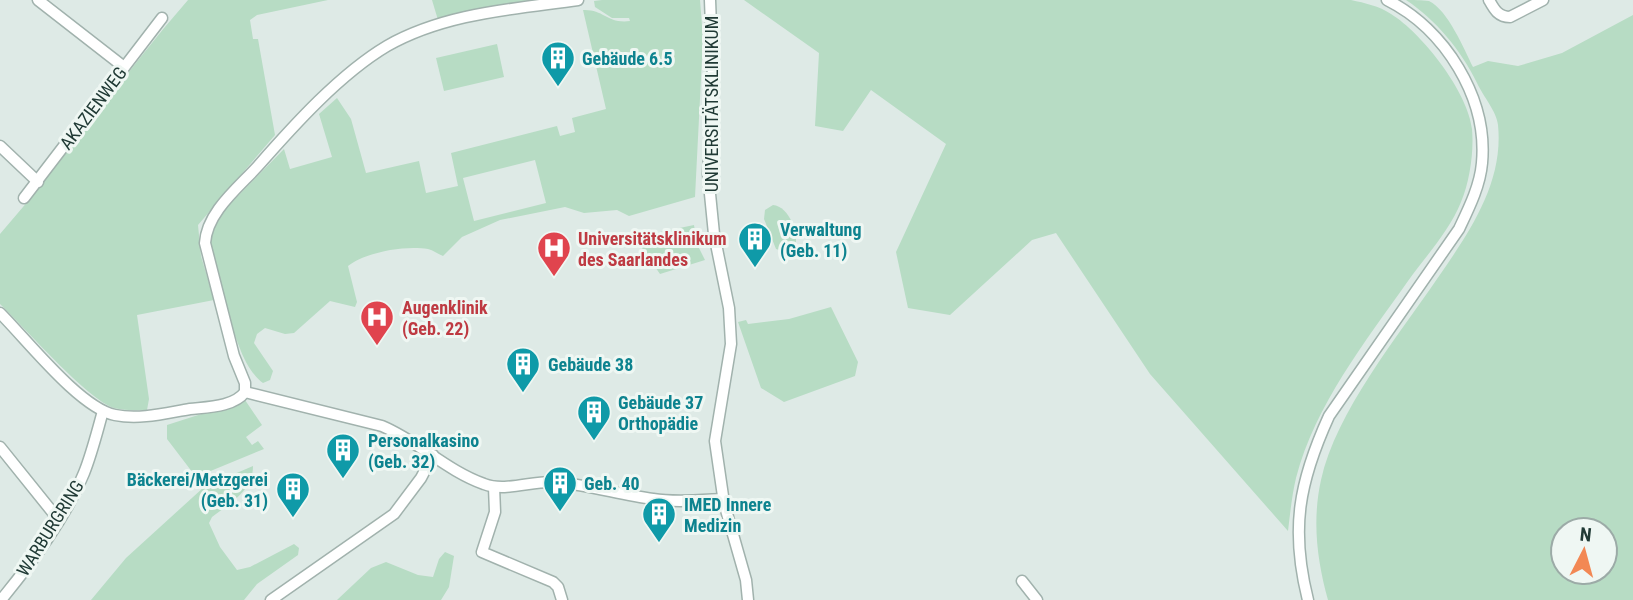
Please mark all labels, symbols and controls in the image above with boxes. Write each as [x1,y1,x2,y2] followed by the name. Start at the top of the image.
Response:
[701,16,722,192] street label: UNIVERSITÄTSKLINIKUM
[539,39,577,88] building icon: Gebäude 6.5
[582,48,673,69] place label: Gebäude 6.5
[55,63,131,153] street label: AKAZIENWEG
[780,219,861,262] place label: Verwaltung (Geb. 11)
[736,220,774,269] building icon: Verwaltung (Geb. 11)
[578,228,726,270] place label: Universitätsklinikum des Saarlandes
[535,229,573,278] hospital icon: Universitätsklinikum des Saarlandes
[402,297,488,340] place label: Augenklinik (Geb. 22)
[358,298,396,347] hospital icon: Augenklinik (Geb. 22)
[504,345,542,394] building icon: Gebäude 38
[548,354,633,375] place label: Gebäude 38
[618,392,703,434] place label: Gebäude 37 Orthopädie
[575,393,613,442] building icon: Gebäude 37 Orthopädie
[368,430,479,473] place label: Personalkasino (Geb. 32)
[324,431,362,480] building icon: Personalkasino (Geb. 32)
[541,464,579,513] building icon: Geb. 40
[127,469,268,512] place label: Bäckerei/Metzgerei (Geb. 31)
[274,470,312,519] building icon: Bäckerei/Metzgerei (Geb. 31)
[584,473,640,494] place label: Geb. 40
[12,476,88,580] street label: WARBURGRING
[684,494,772,536] place label: IMED Innere Medizin
[640,495,678,544] building icon: IMED Innere Medizin
[1549,516,1619,586] north arrow
[1579,523,1593,547] text: N

